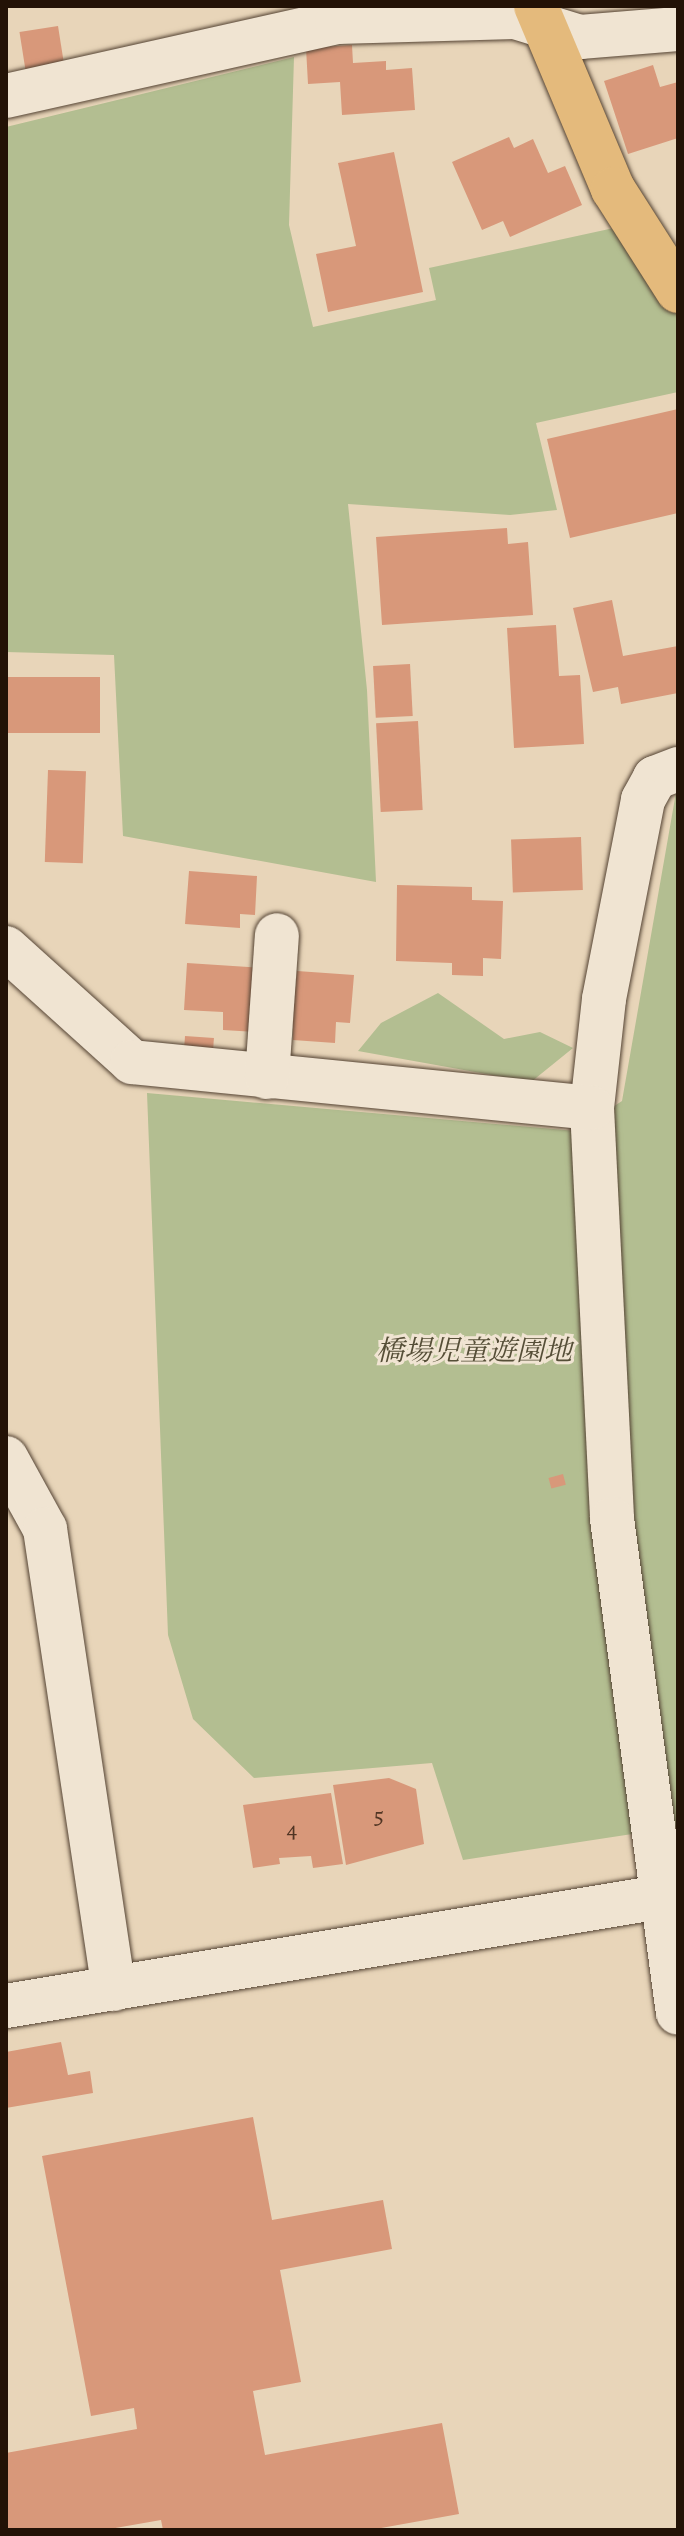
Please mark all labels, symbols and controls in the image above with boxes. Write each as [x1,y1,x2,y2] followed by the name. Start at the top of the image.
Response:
[376,1334,572,1368] park label: 橋場児童遊園地
[374,1803,384,1831] house number: 5
[287,1816,297,1844] house number: 4

